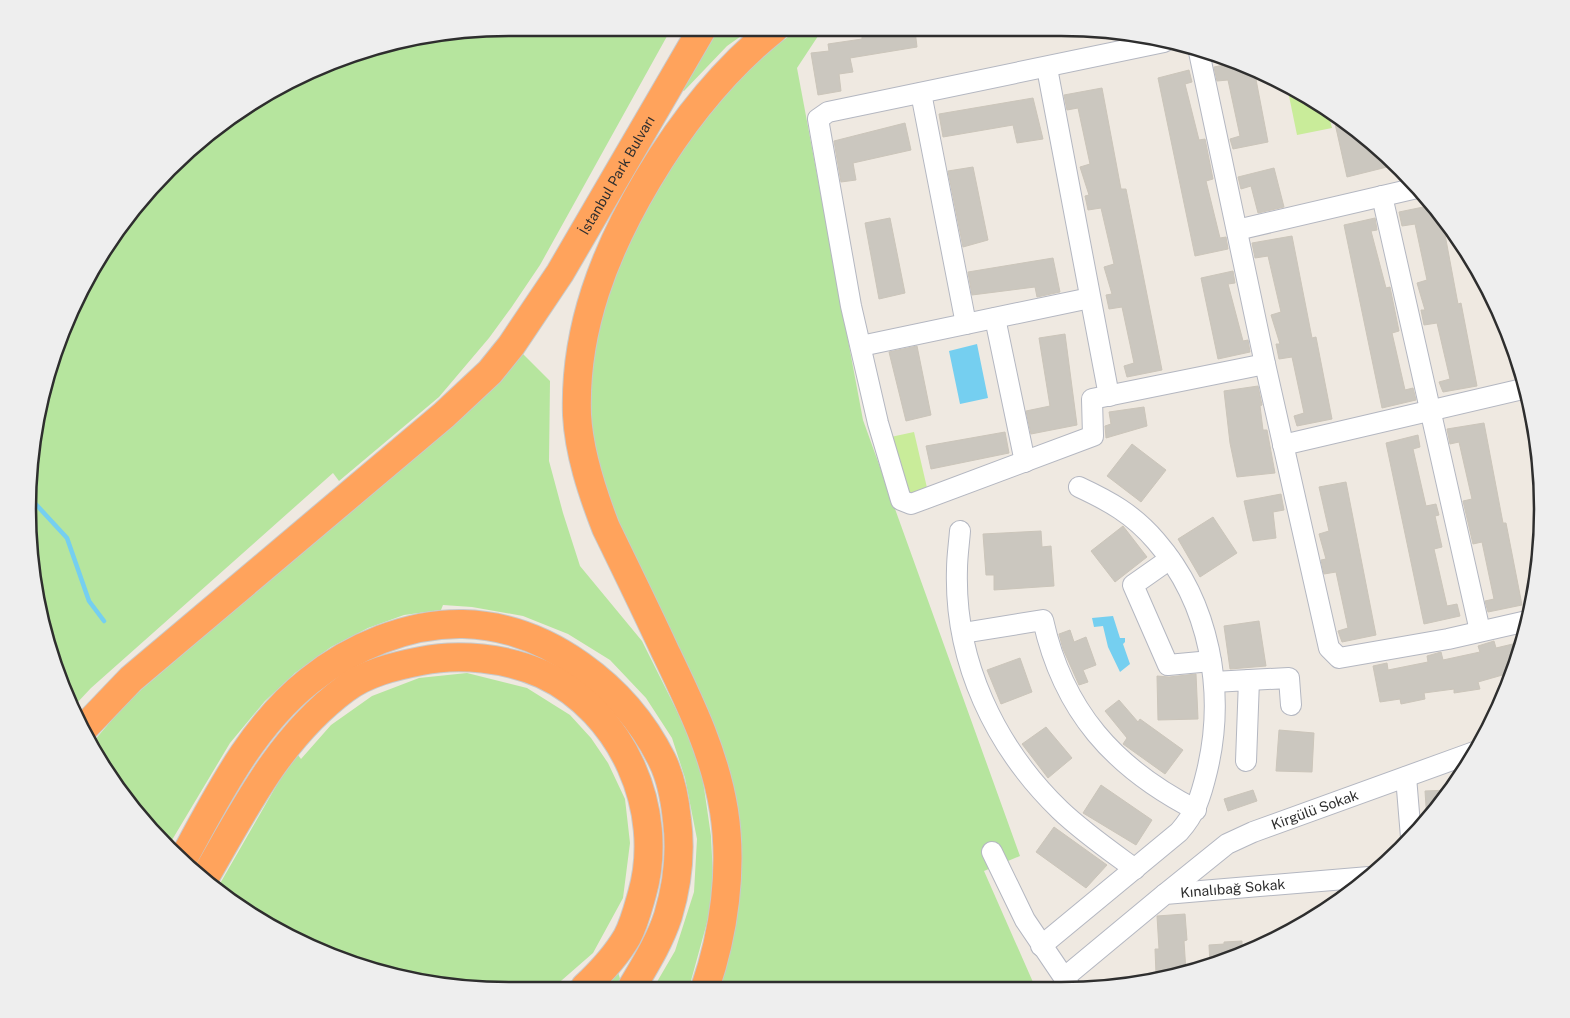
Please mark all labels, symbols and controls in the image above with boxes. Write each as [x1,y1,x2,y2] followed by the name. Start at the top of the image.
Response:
[574,113,658,237] street label: İstanbul Park Bulvarı
[1269,787,1361,833] street label: Kirgülü Sokak
[1180,876,1286,901] street label: Kınalıbağ Sokak

